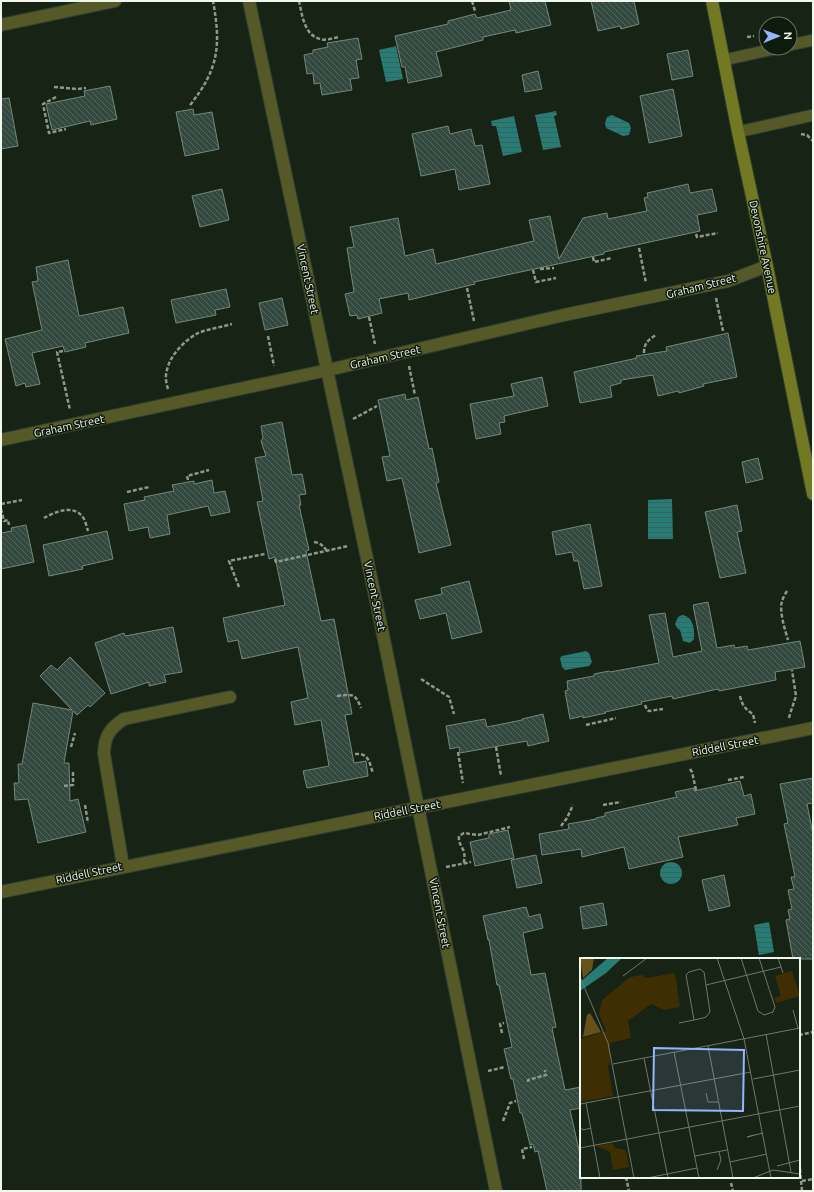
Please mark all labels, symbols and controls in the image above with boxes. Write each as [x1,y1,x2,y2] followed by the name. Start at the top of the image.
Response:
[758,16,798,56] north arrow
[782,32,794,40] text: N
[747,199,779,295] street label: Devonshire Avenue
[295,243,321,316] street label: Vincent Street
[665,271,738,301] street label: Graham Street
[349,343,422,371] street label: Graham Street
[33,413,106,439] street label: Graham Street
[362,560,388,633] street label: Vincent Street
[691,734,760,758] street label: Riddell Street
[373,798,442,822] street label: Riddell Street
[55,860,124,886] street label: Riddell Street
[427,877,453,950] street label: Vincent Street
[580,958,800,1178] inset map

